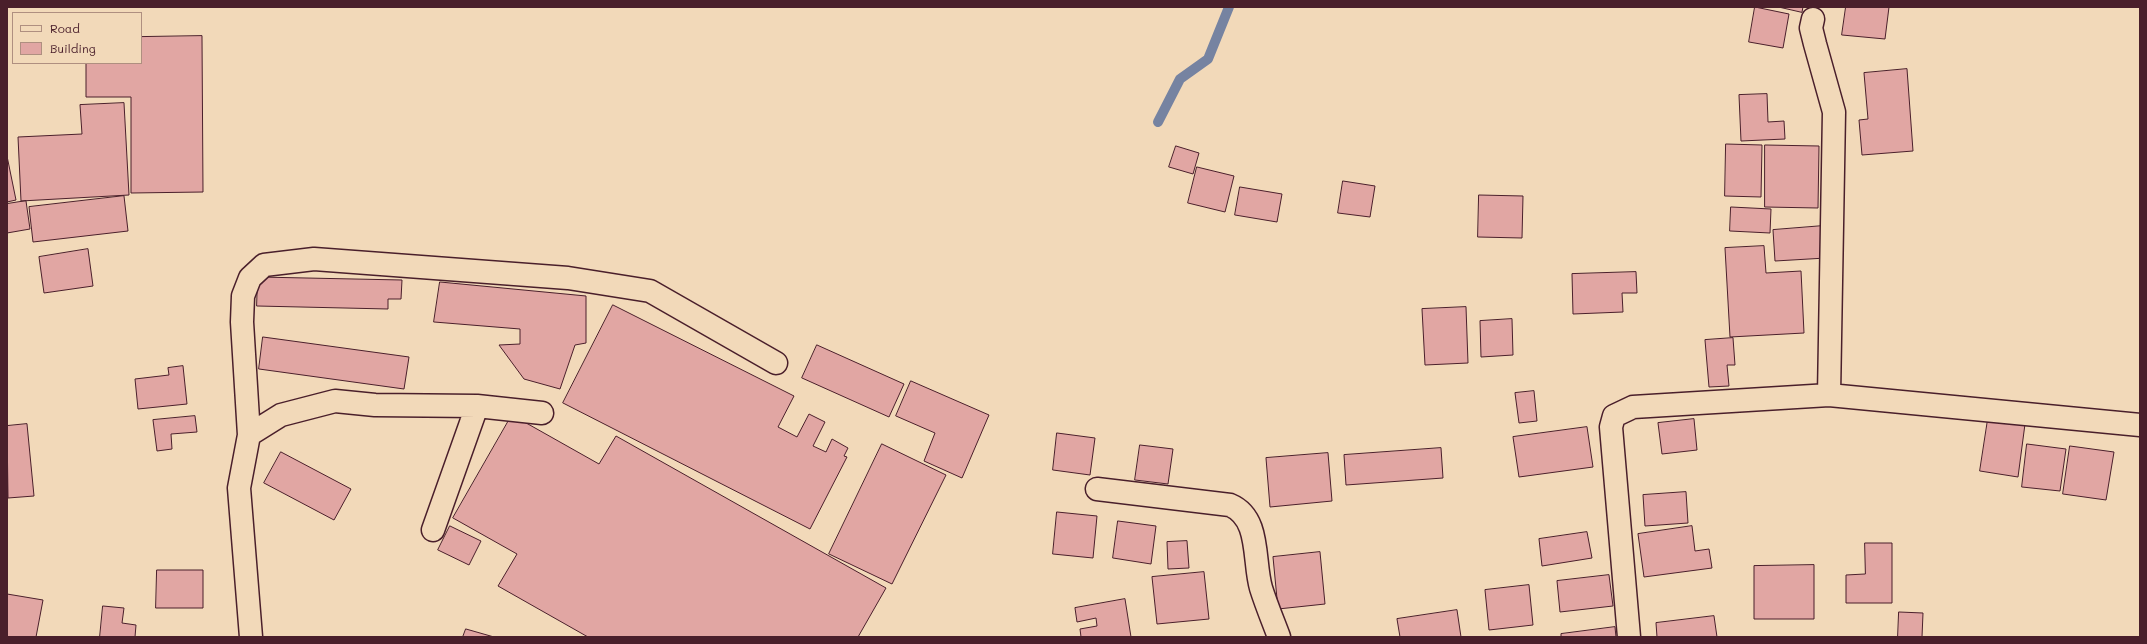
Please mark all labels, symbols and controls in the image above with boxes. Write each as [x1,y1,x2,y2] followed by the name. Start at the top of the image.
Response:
[12,12,142,64] legend
[50,20,80,36] text: Road
[50,40,96,56] text: Building

